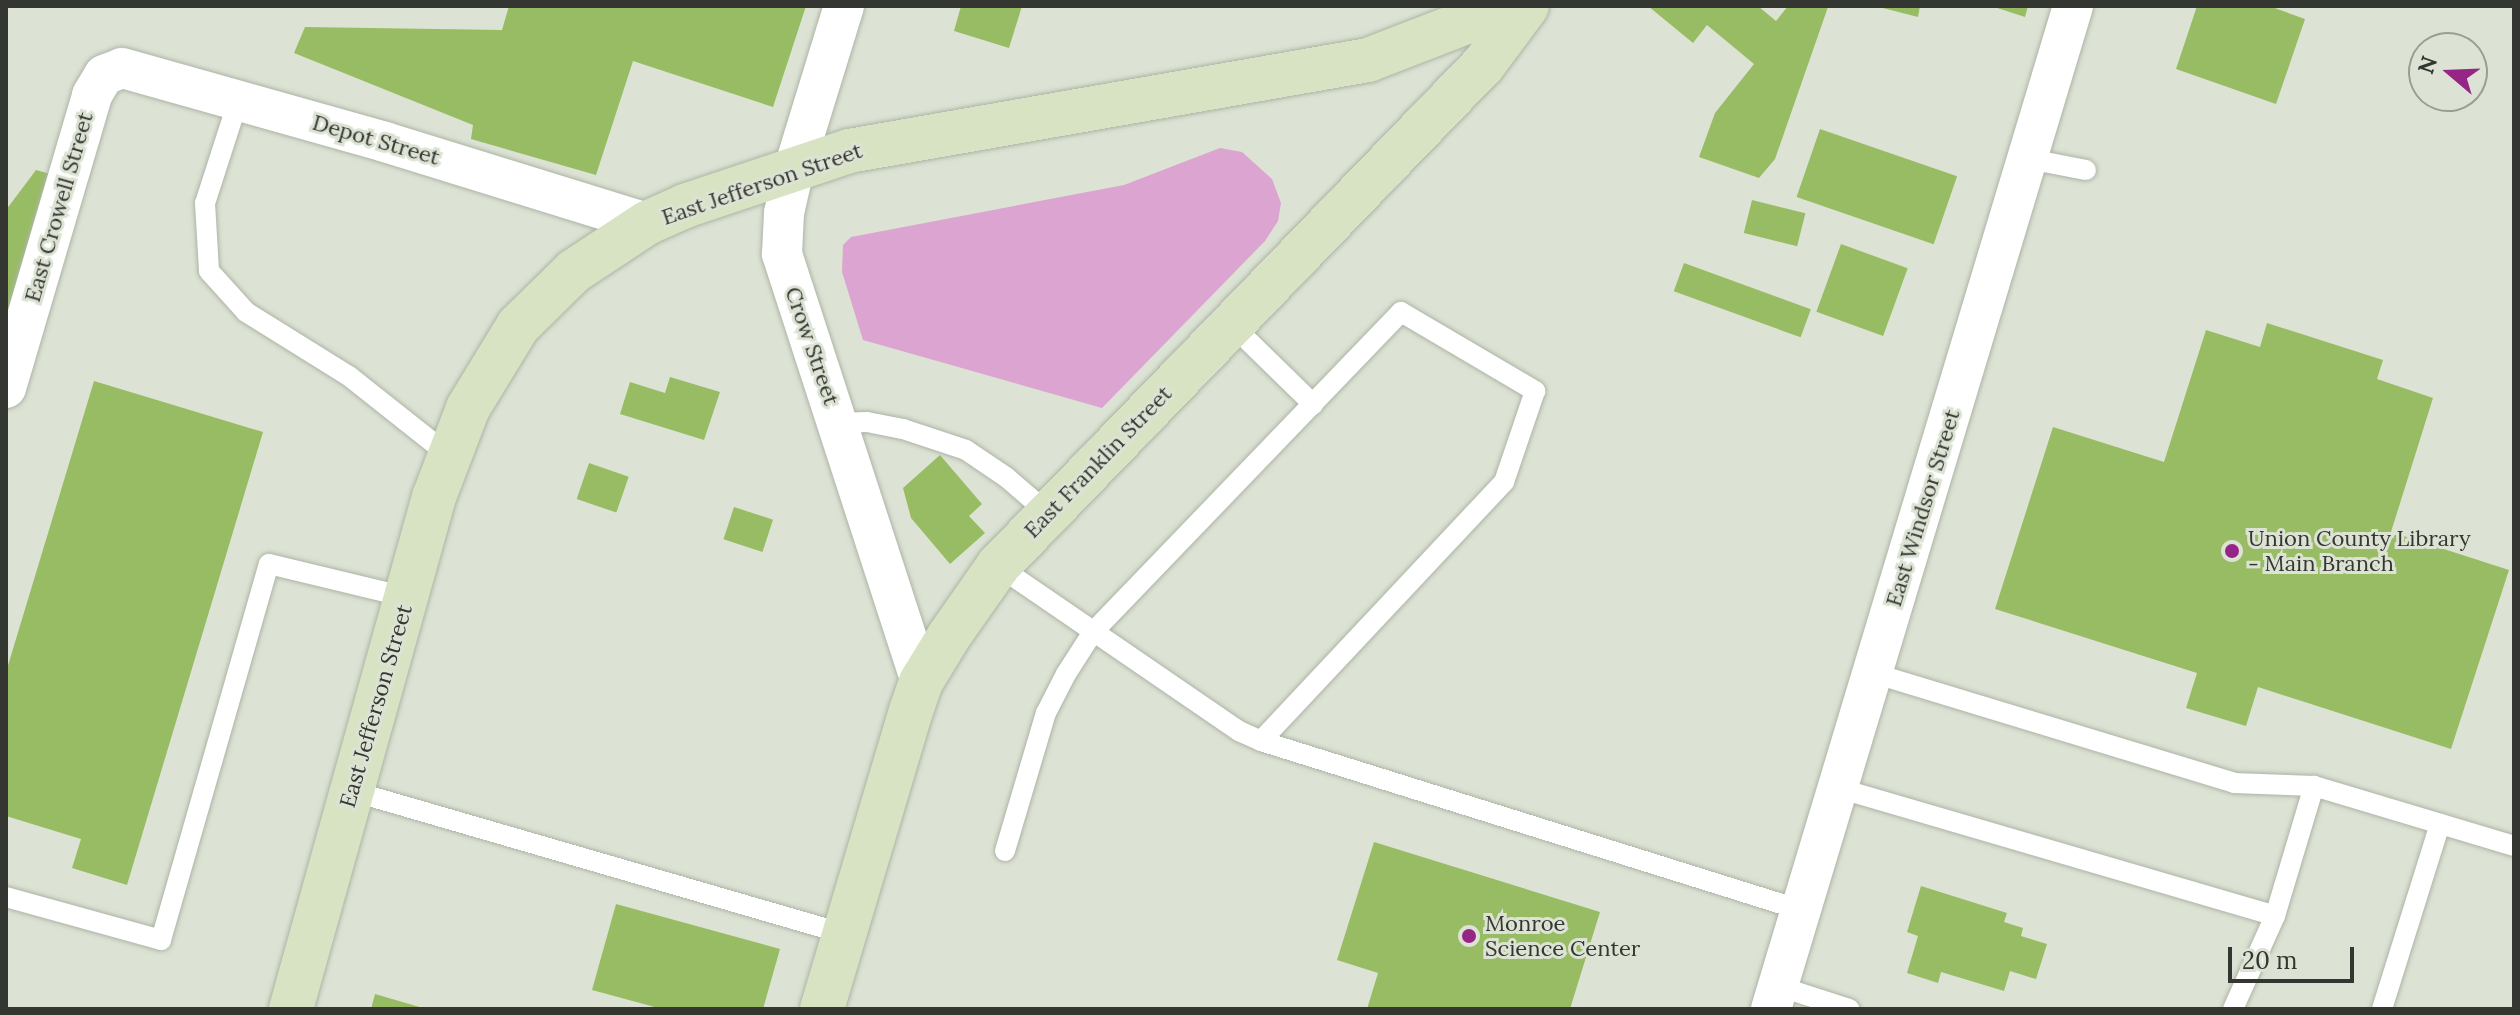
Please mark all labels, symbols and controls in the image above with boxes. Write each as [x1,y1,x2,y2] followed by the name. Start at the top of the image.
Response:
[2408,32,2488,112] north arrow
[2411,52,2443,77] text: N
[19,109,99,305] street label: East Crowell Street
[309,109,443,171] street label: Depot Street
[658,137,866,231] street label: East Jefferson Street
[779,283,845,409] street label: Crow Street
[1019,381,1177,543] street label: East Franklin Street
[1880,406,1966,610] street label: East Windsor Street
[2248,525,2471,576] place label: Union County Library - Main Branch
[2223,542,2241,560] marker: Union County Library - Main Branch
[334,601,418,811] street label: East Jefferson Street
[1485,910,1640,962] place label: Monroe Science Center
[1460,927,1478,945] marker: Monroe Science Center
[2232,931,2358,981] scale bar
[2242,945,2298,976] text: 20 m

